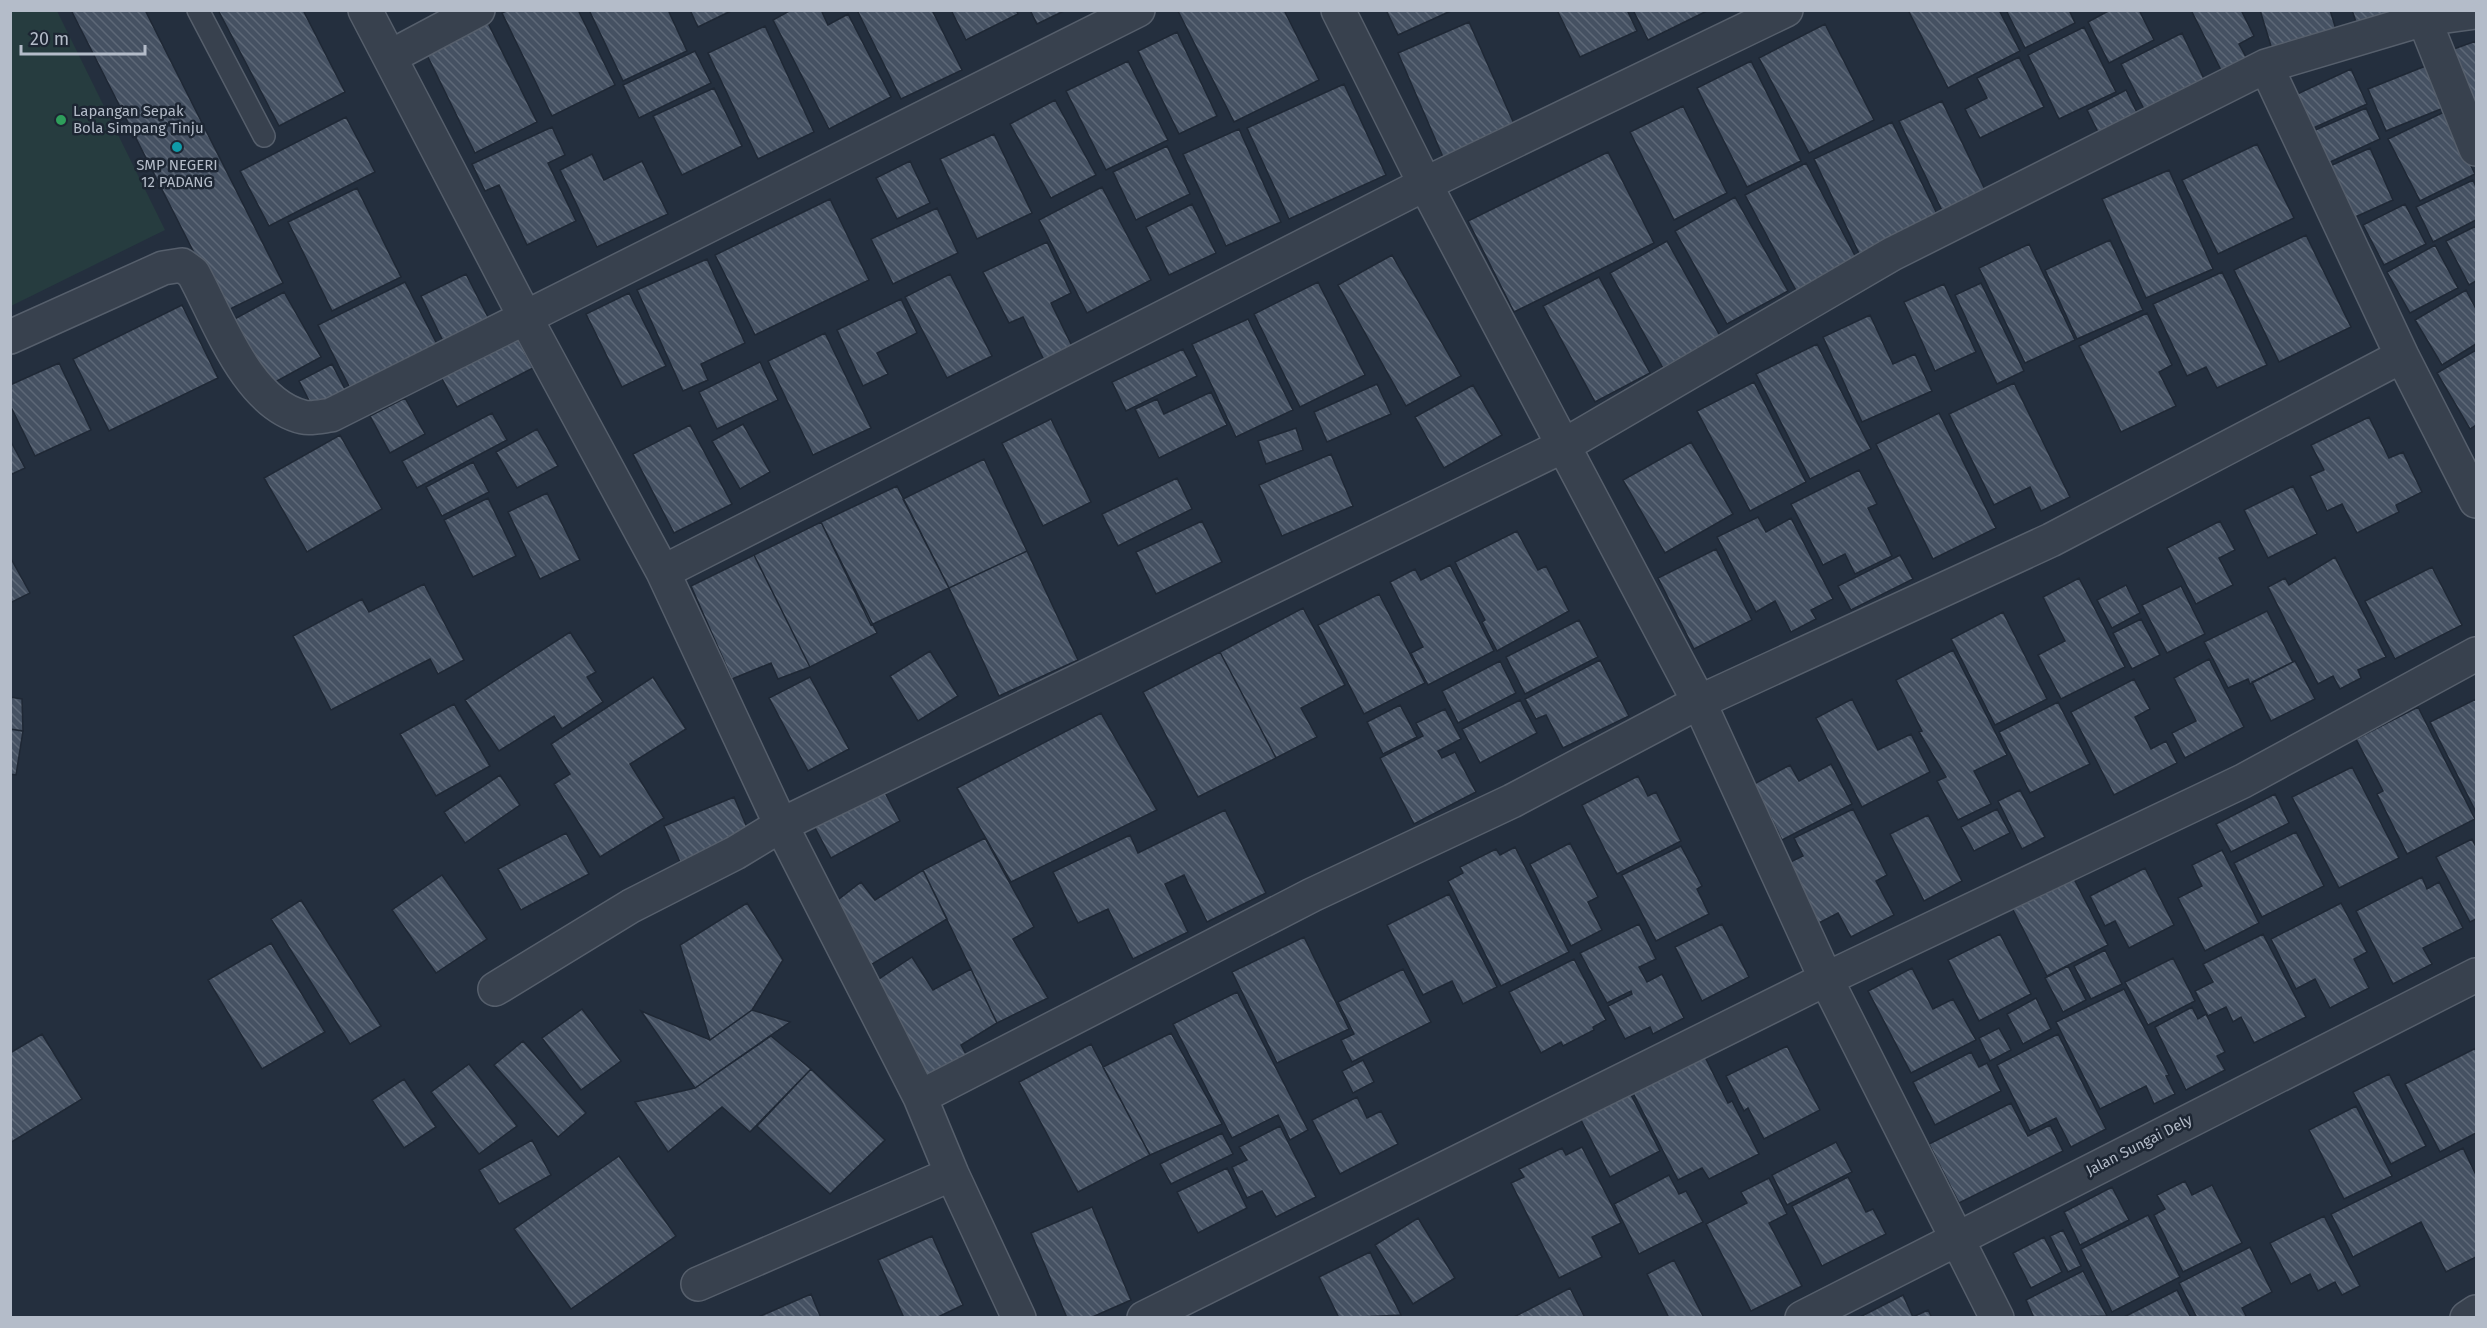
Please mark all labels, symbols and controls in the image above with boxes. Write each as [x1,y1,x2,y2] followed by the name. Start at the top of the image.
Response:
[21,18,146,56] scale bar
[30,28,69,50] text: 20 m
[73,102,204,137] place label: Lapangan Sepak Bola Simpang Tinju
[54,113,68,127] marker: Lapangan Sepak Bola Simpang Tinju
[170,140,184,154] marker: SMP NEGERI 12 PADANG
[136,156,218,191] place label: SMP NEGERI 12 PADANG
[2083,1110,2196,1180] street label: Jalan Sungai Dely

